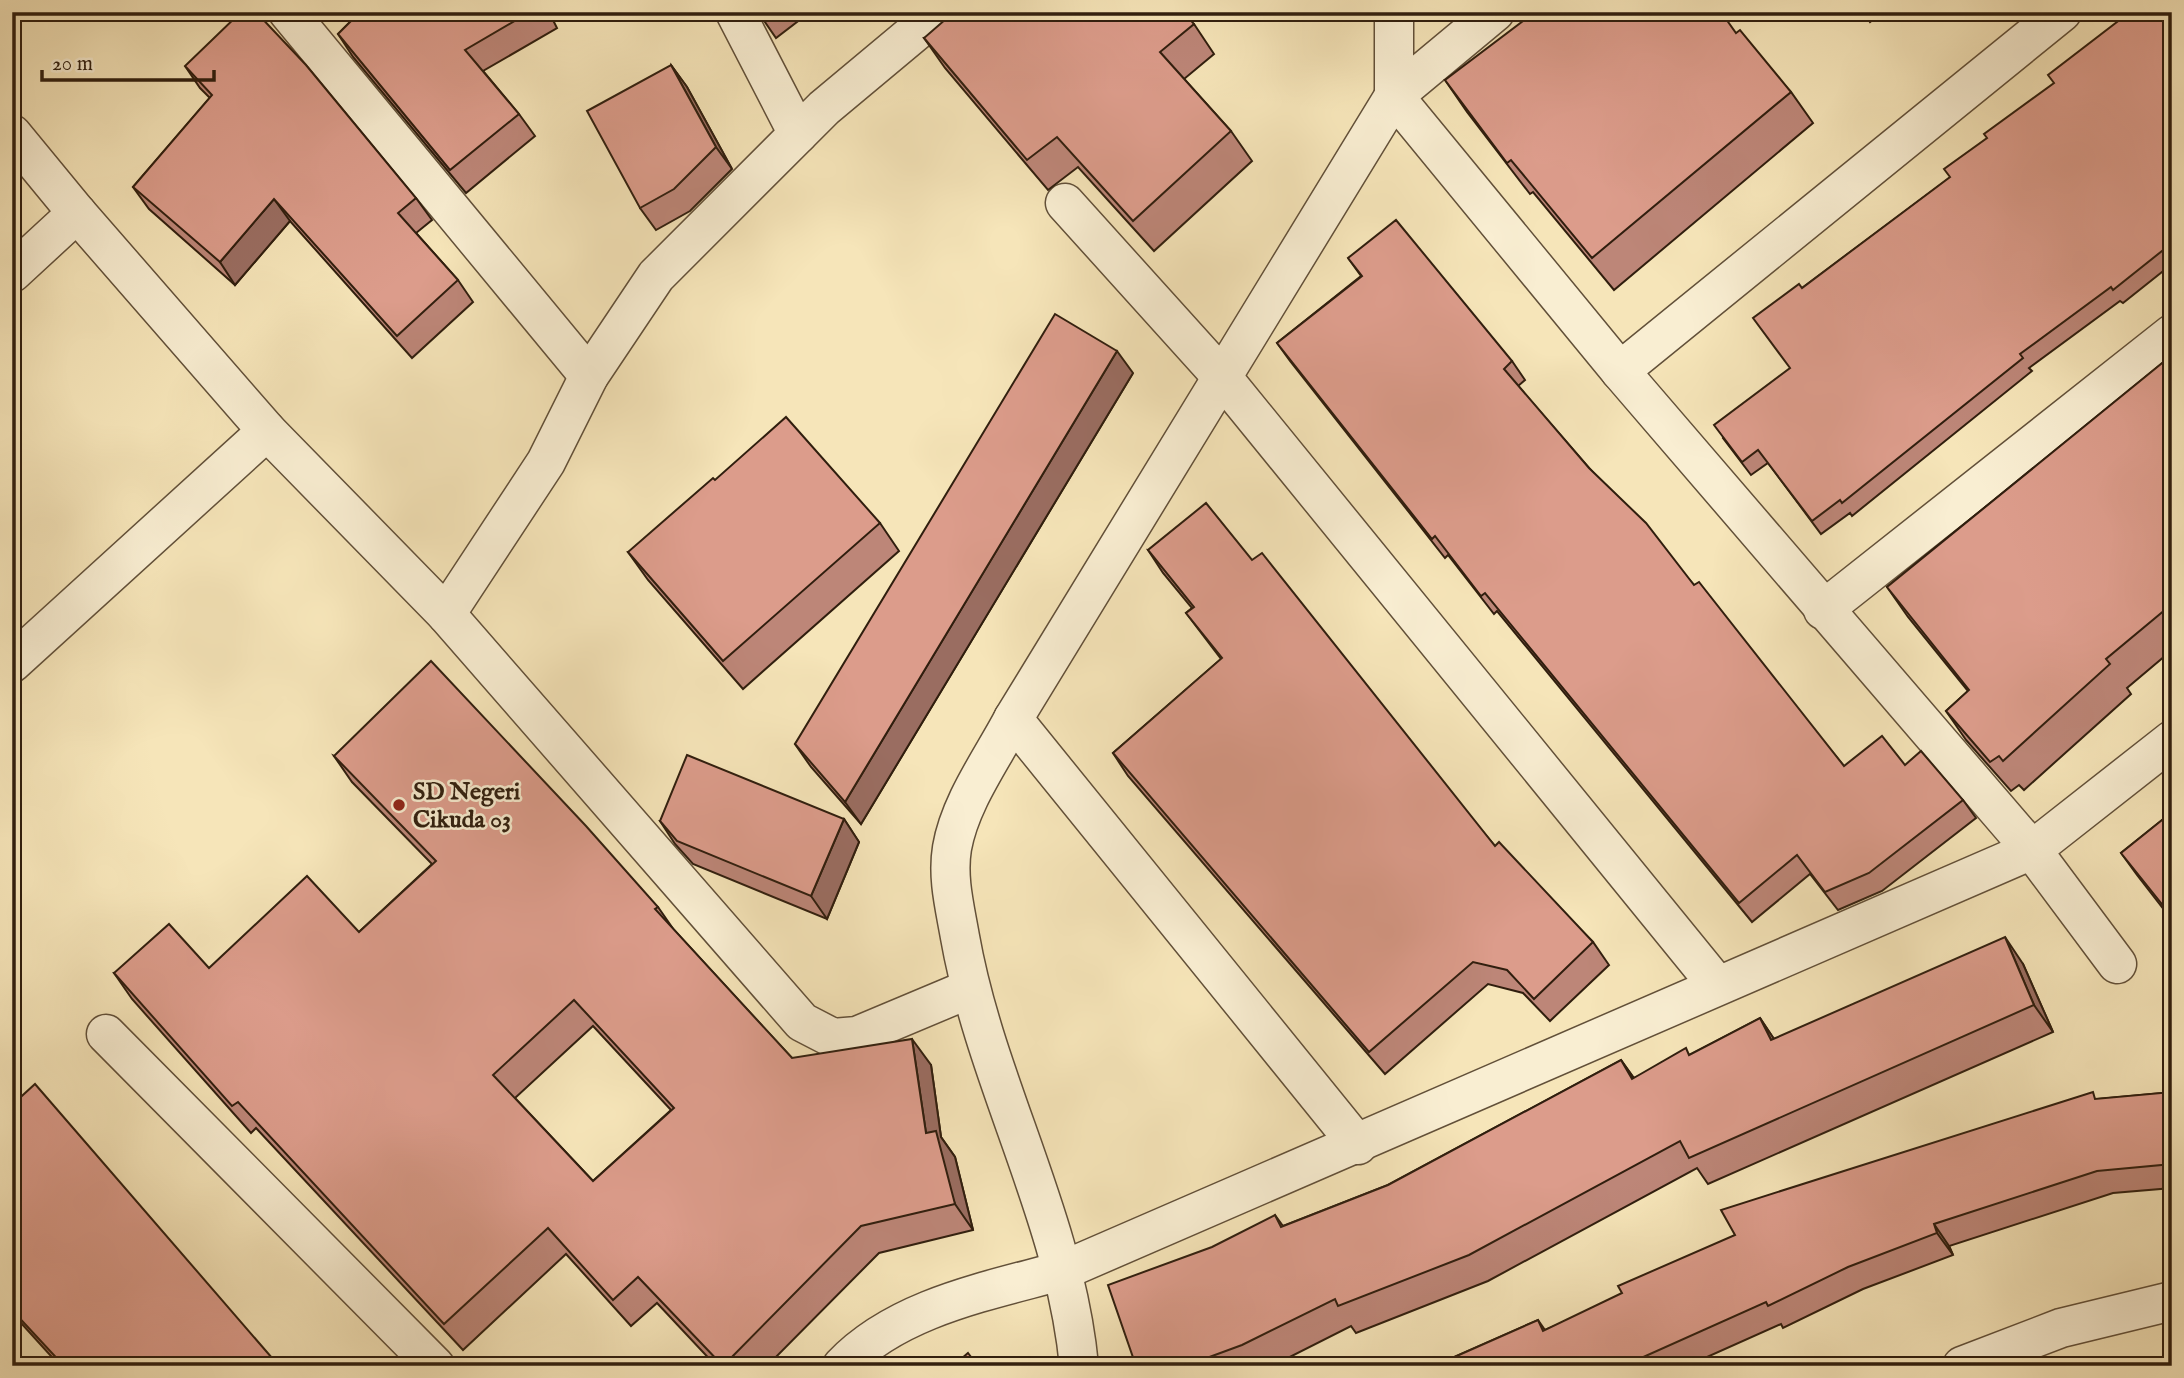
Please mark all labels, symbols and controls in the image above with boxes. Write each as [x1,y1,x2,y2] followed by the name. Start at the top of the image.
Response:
[42,38,214,82] scale bar
[52,51,93,78] text: 20 m
[413,777,521,836] place label: SD Negeri Cikuda 03
[391,797,407,813] marker: SD Negeri Cikuda 03

